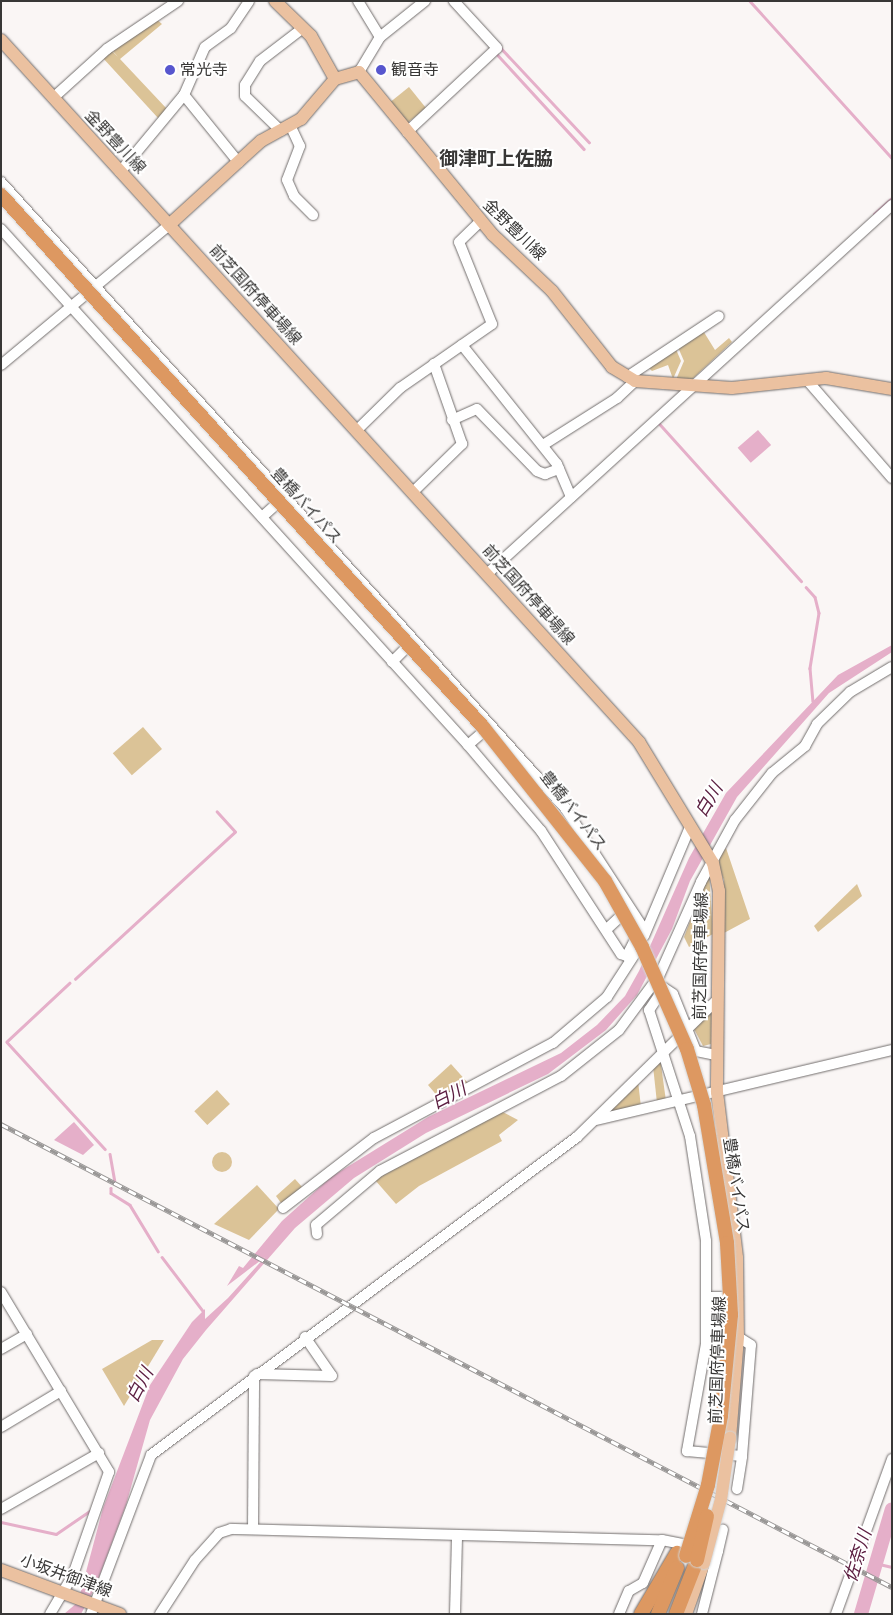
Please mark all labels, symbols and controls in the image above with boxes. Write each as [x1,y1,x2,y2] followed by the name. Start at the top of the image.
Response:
[180,60,228,80] place label: 常光寺
[391,60,439,80] place label: 観音寺
[164,64,176,76] marker: 常光寺
[375,64,387,76] marker: 観音寺
[81,106,149,178] street label: 金野豊川線
[439,148,553,170] district label: 御津町上佐脇
[479,195,549,265] street label: 金野豊川線
[205,241,305,349] street label: 前芝国府停車場線
[267,464,345,548] street label: 豊橋バイパス
[478,541,578,649] street label: 前芝国府停車場線
[536,767,610,855] street label: 豊橋バイパス
[690,779,728,821] water label: 白川
[690,892,712,1020] street label: 前芝国府停車場線
[428,1078,470,1114] water label: 白川
[719,1136,753,1234] street label: 豊橋バイパス
[706,1296,730,1424] street label: 前芝国府停車場線
[122,1364,158,1406] water label: 白川
[840,1527,876,1585] water label: 佐奈川
[18,1551,114,1601] street label: 小坂井御津線

